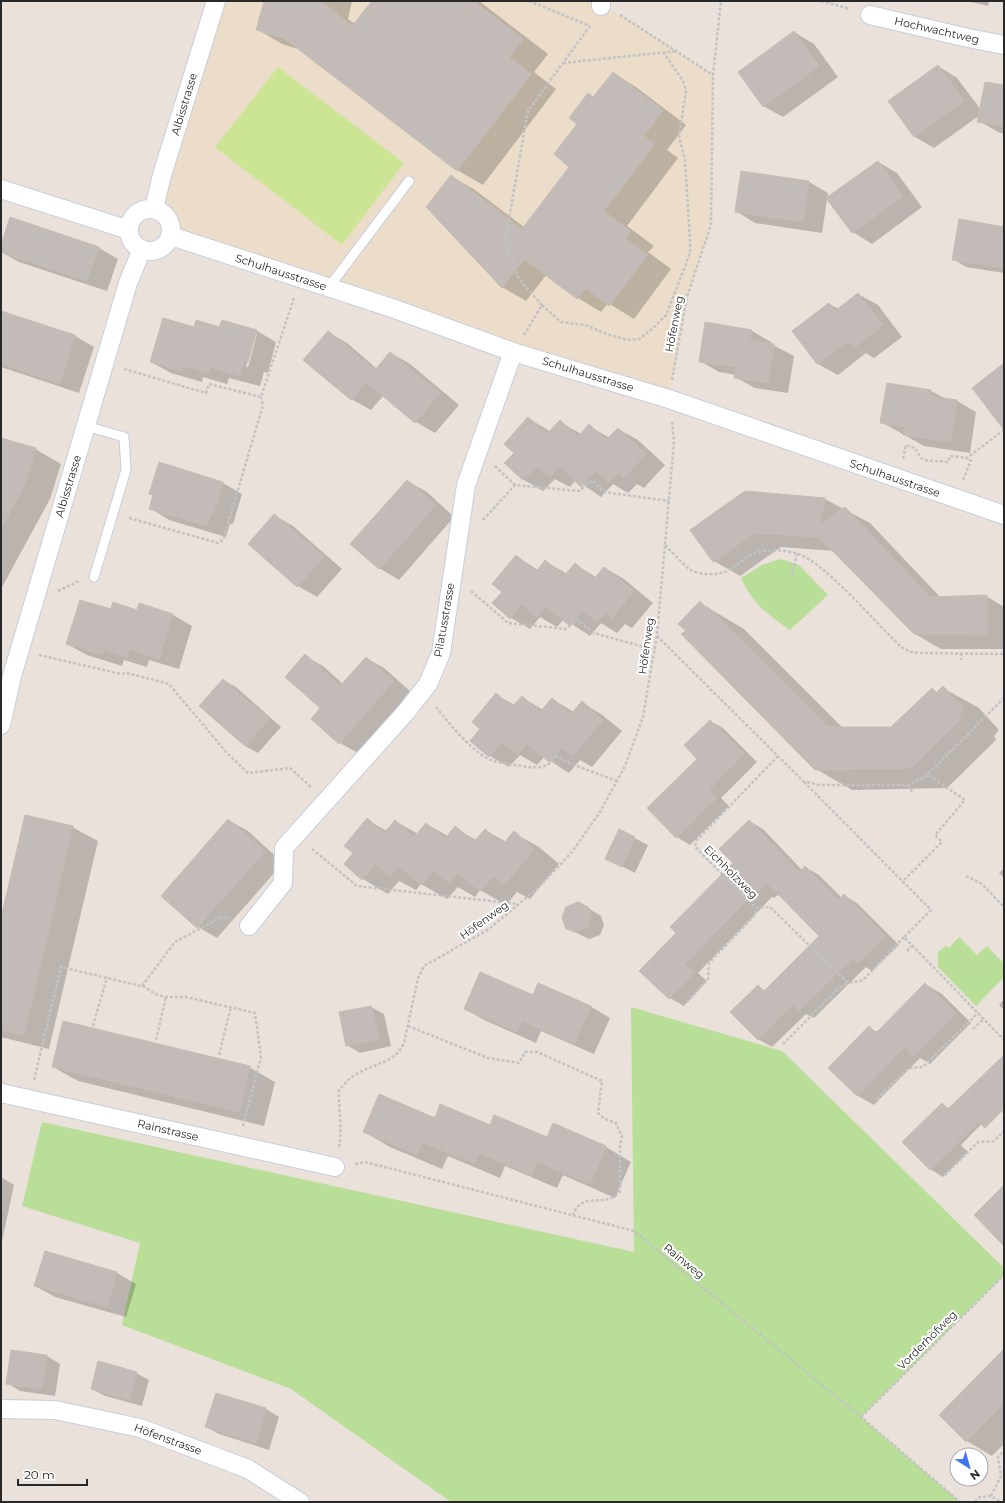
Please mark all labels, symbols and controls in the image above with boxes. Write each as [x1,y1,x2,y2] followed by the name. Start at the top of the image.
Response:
[893,13,981,47] street label: Hochwachtweg
[168,71,200,137] street label: Albisstrasse
[234,251,329,293] street label: Schulhausstrasse
[662,295,686,353] street label: Höfenweg
[541,353,636,395] street label: Schulhausstrasse
[52,453,84,519] street label: Albisstrasse
[848,456,943,500] street label: Schulhausstrasse
[431,581,457,658] street label: Pilatusstrasse
[635,617,657,675] street label: Höfenweg
[701,842,761,902] street label: Eichholzweg
[457,898,511,942] street label: Höfenweg
[136,1116,200,1144] street label: Rainstrasse
[661,1240,707,1282] street label: Rainweg
[894,1307,960,1373] street label: Vorderhöfweg
[132,1420,204,1458] street label: Höfenstrasse
[949,1447,989,1487] north arrow
[18,1461,87,1487] scale bar
[24,1467,55,1482] text: 20 m
[967,1467,983,1483] text: N

